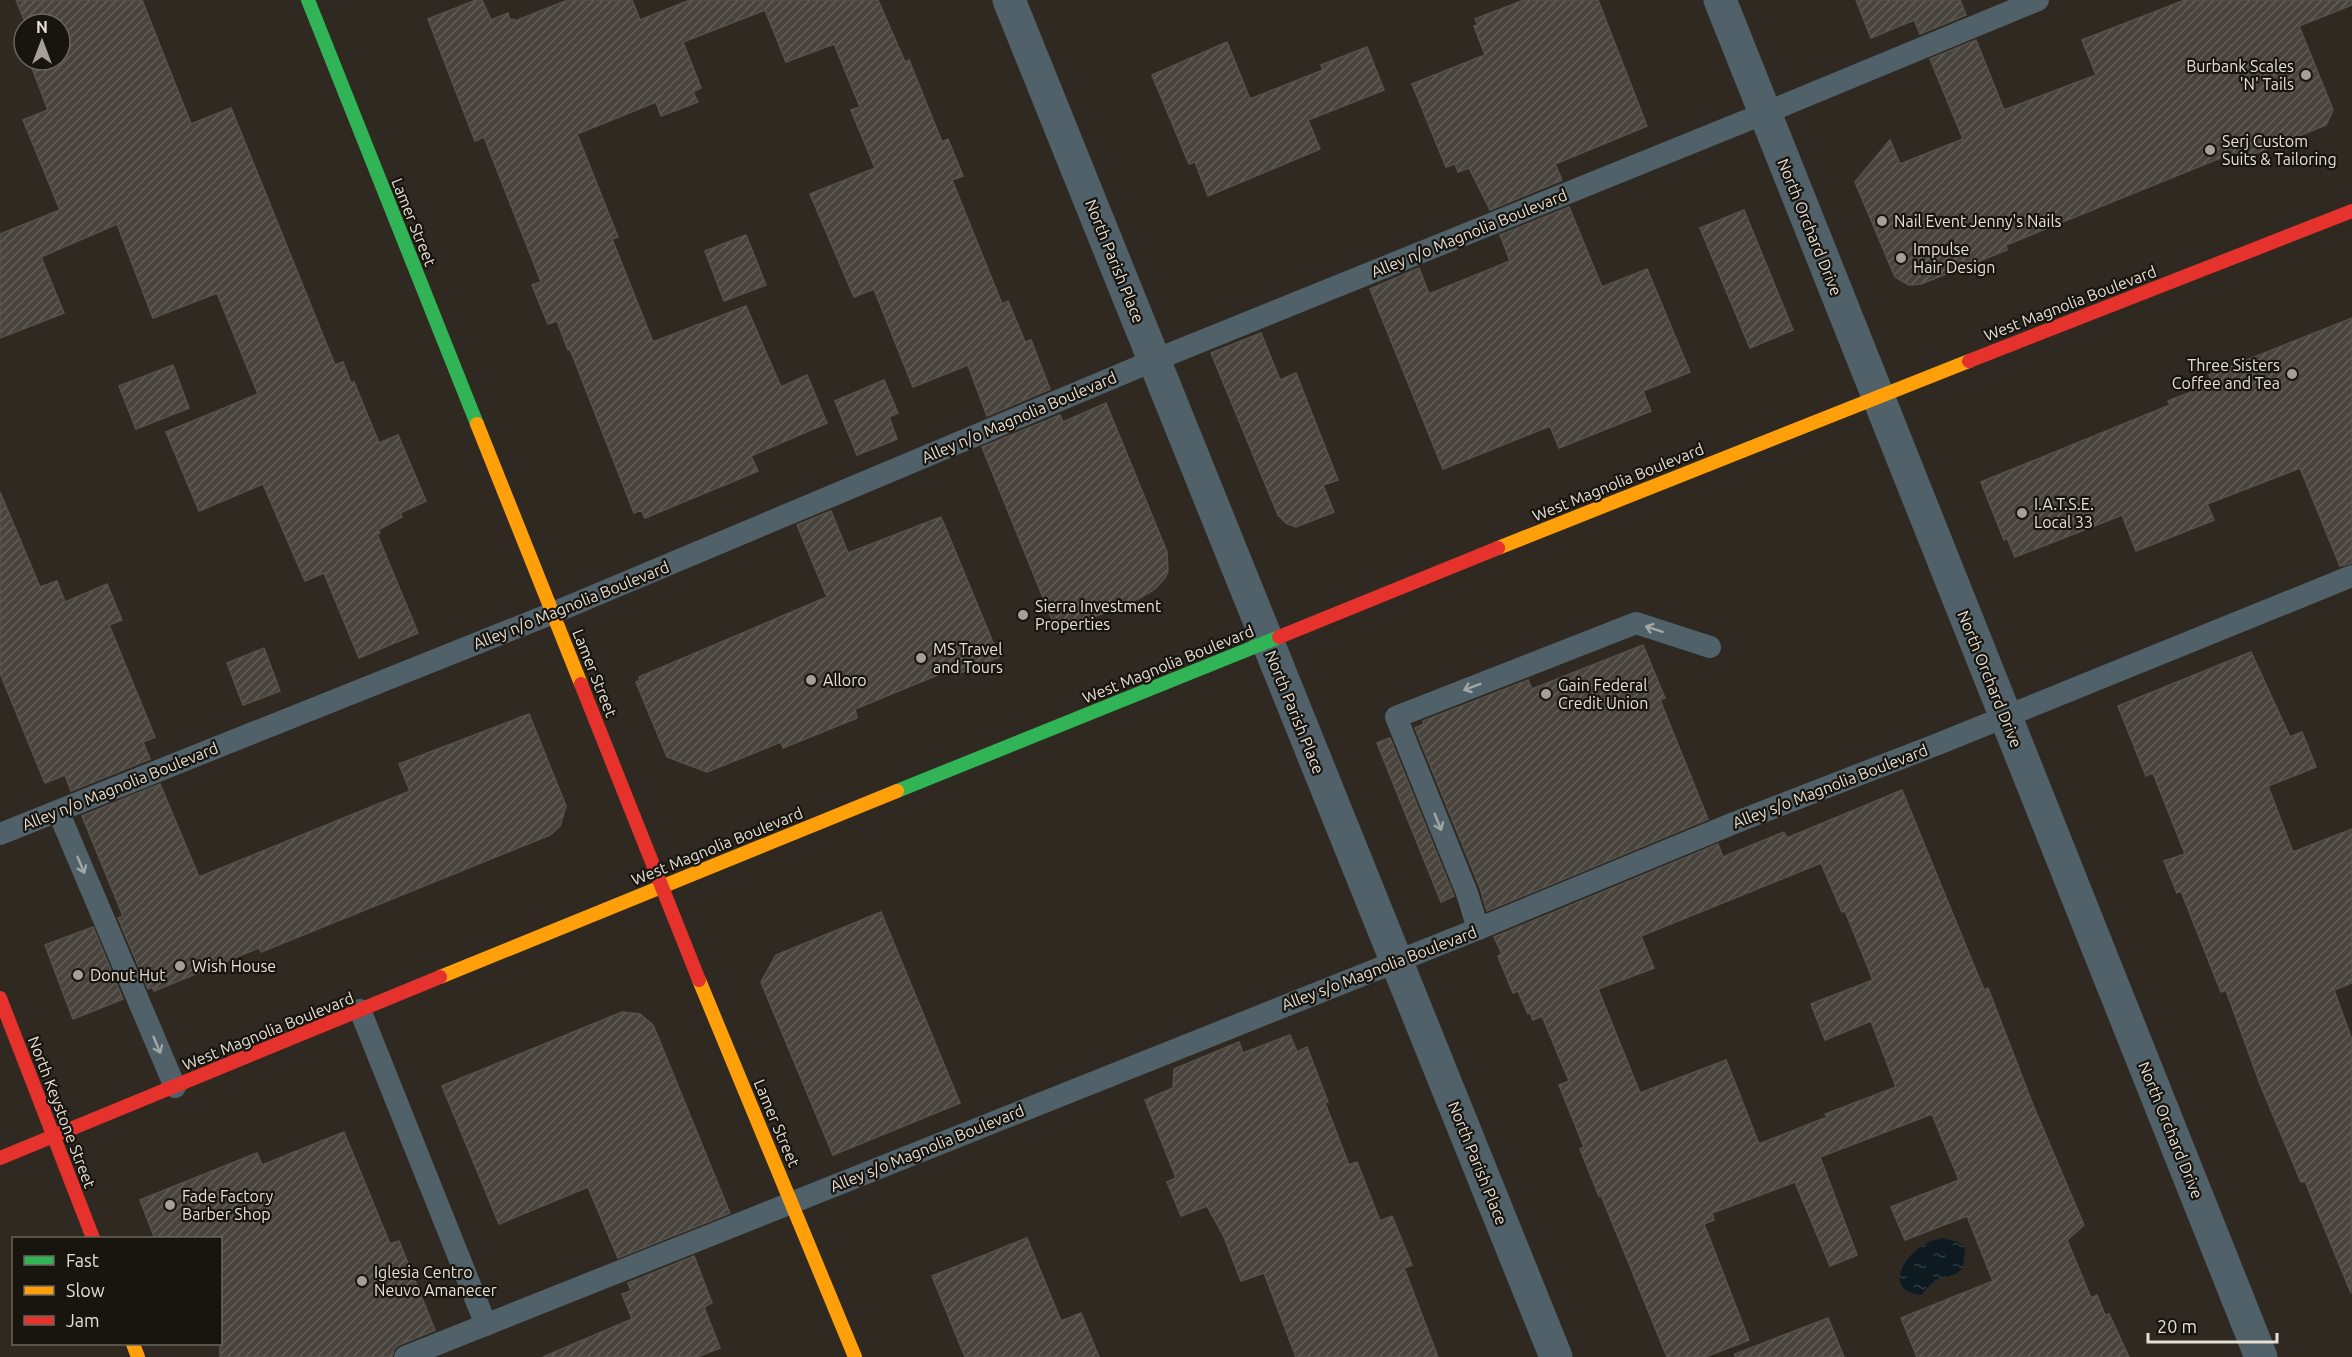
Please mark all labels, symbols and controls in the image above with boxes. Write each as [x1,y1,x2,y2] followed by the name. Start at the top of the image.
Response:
[12,12,72,72] north arrow
[36,18,48,36] text: N
[2186,57,2294,93] place label: Burbank Scales 'N' Tails
[2299,68,2313,82] marker: Burbank Scales 'N' Tails
[2222,132,2337,168] place label: Serj Custom Suits & Tailoring
[2203,143,2217,157] marker: Serj Custom Suits & Tailoring
[1774,156,1846,298] street label: North Orchard Drive
[388,175,440,269] street label: Lamer Street
[1368,185,1570,281] street label: Alley n/o Magnolia Boulevard
[1082,197,1148,325] street label: North Parish Place
[1894,212,2062,230] place label: Nail Event Jenny's Nails
[1875,214,1889,228] marker: Nail Event Jenny's Nails
[1913,240,1995,276] place label: Impulse Hair Design
[1894,251,1908,265] marker: Impulse Hair Design
[1981,262,2159,344] street label: West Magnolia Boulevard
[2172,356,2280,392] place label: Three Sisters Coffee and Tea
[2285,367,2299,381] marker: Three Sisters Coffee and Tea
[919,368,1119,466] street label: Alley n/o Magnolia Boulevard
[1530,439,1706,525] street label: West Magnolia Boulevard
[2034,495,2094,531] place label: I.A.T.S.E. Local 33
[2015,506,2029,520] marker: I.A.T.S.E. Local 33
[470,557,672,653] street label: Alley n/o Magnolia Boulevard
[1035,597,1162,633] place label: Sierra Investment Properties
[1016,608,1030,622] marker: Sierra Investment Properties
[1954,608,2026,750] street label: North Orchard Drive
[1080,621,1256,707] street label: West Magnolia Boulevard
[1645,623,1664,634] one-way arrow
[569,626,621,720] street label: Lamer Street
[933,640,1003,676] place label: MS Travel and Tours
[1262,648,1328,776] street label: North Parish Place
[914,651,928,665] marker: MS Travel and Tours
[823,671,867,689] place label: Alloro
[804,673,818,687] marker: Alloro
[1558,676,1648,712] place label: Gain Federal Credit Union
[1463,683,1482,694] one-way arrow
[1539,687,1553,701] marker: Gain Federal Credit Union
[19,738,221,834] street label: Alley n/o Magnolia Boulevard
[1730,740,1930,832] street label: Alley s/o Magnolia Boulevard
[629,803,805,889] street label: West Magnolia Boulevard
[1433,812,1444,831] one-way arrow
[76,855,87,874] one-way arrow
[1279,922,1479,1014] street label: Alley s/o Magnolia Boulevard
[192,957,276,975] place label: Wish House
[173,959,187,973] marker: Wish House
[90,966,166,984] place label: Donut Hut
[71,968,85,982] marker: Donut Hut
[180,988,356,1074] street label: West Magnolia Boulevard
[25,1034,99,1191] street label: North Keystone Street
[152,1035,163,1053] one-way arrow
[2135,1059,2207,1201] street label: North Orchard Drive
[750,1076,804,1170] street label: Lamer Street
[1445,1099,1511,1227] street label: North Parish Place
[827,1101,1027,1195] street label: Alley s/o Magnolia Boulevard
[182,1187,273,1223] place label: Fade Factory Barber Shop
[163,1198,177,1212] marker: Fade Factory Barber Shop
[12,1237,222,1345] legend
[66,1250,99,1270] text: Fast
[374,1263,497,1299] place label: Iglesia Centro Neuvo Amanecer
[355,1274,369,1288] marker: Iglesia Centro Neuvo Amanecer
[66,1280,105,1300] text: Slow
[2148,1306,2277,1344] scale bar
[66,1310,100,1330] text: Jam
[2157,1316,2197,1336] text: 20 m

